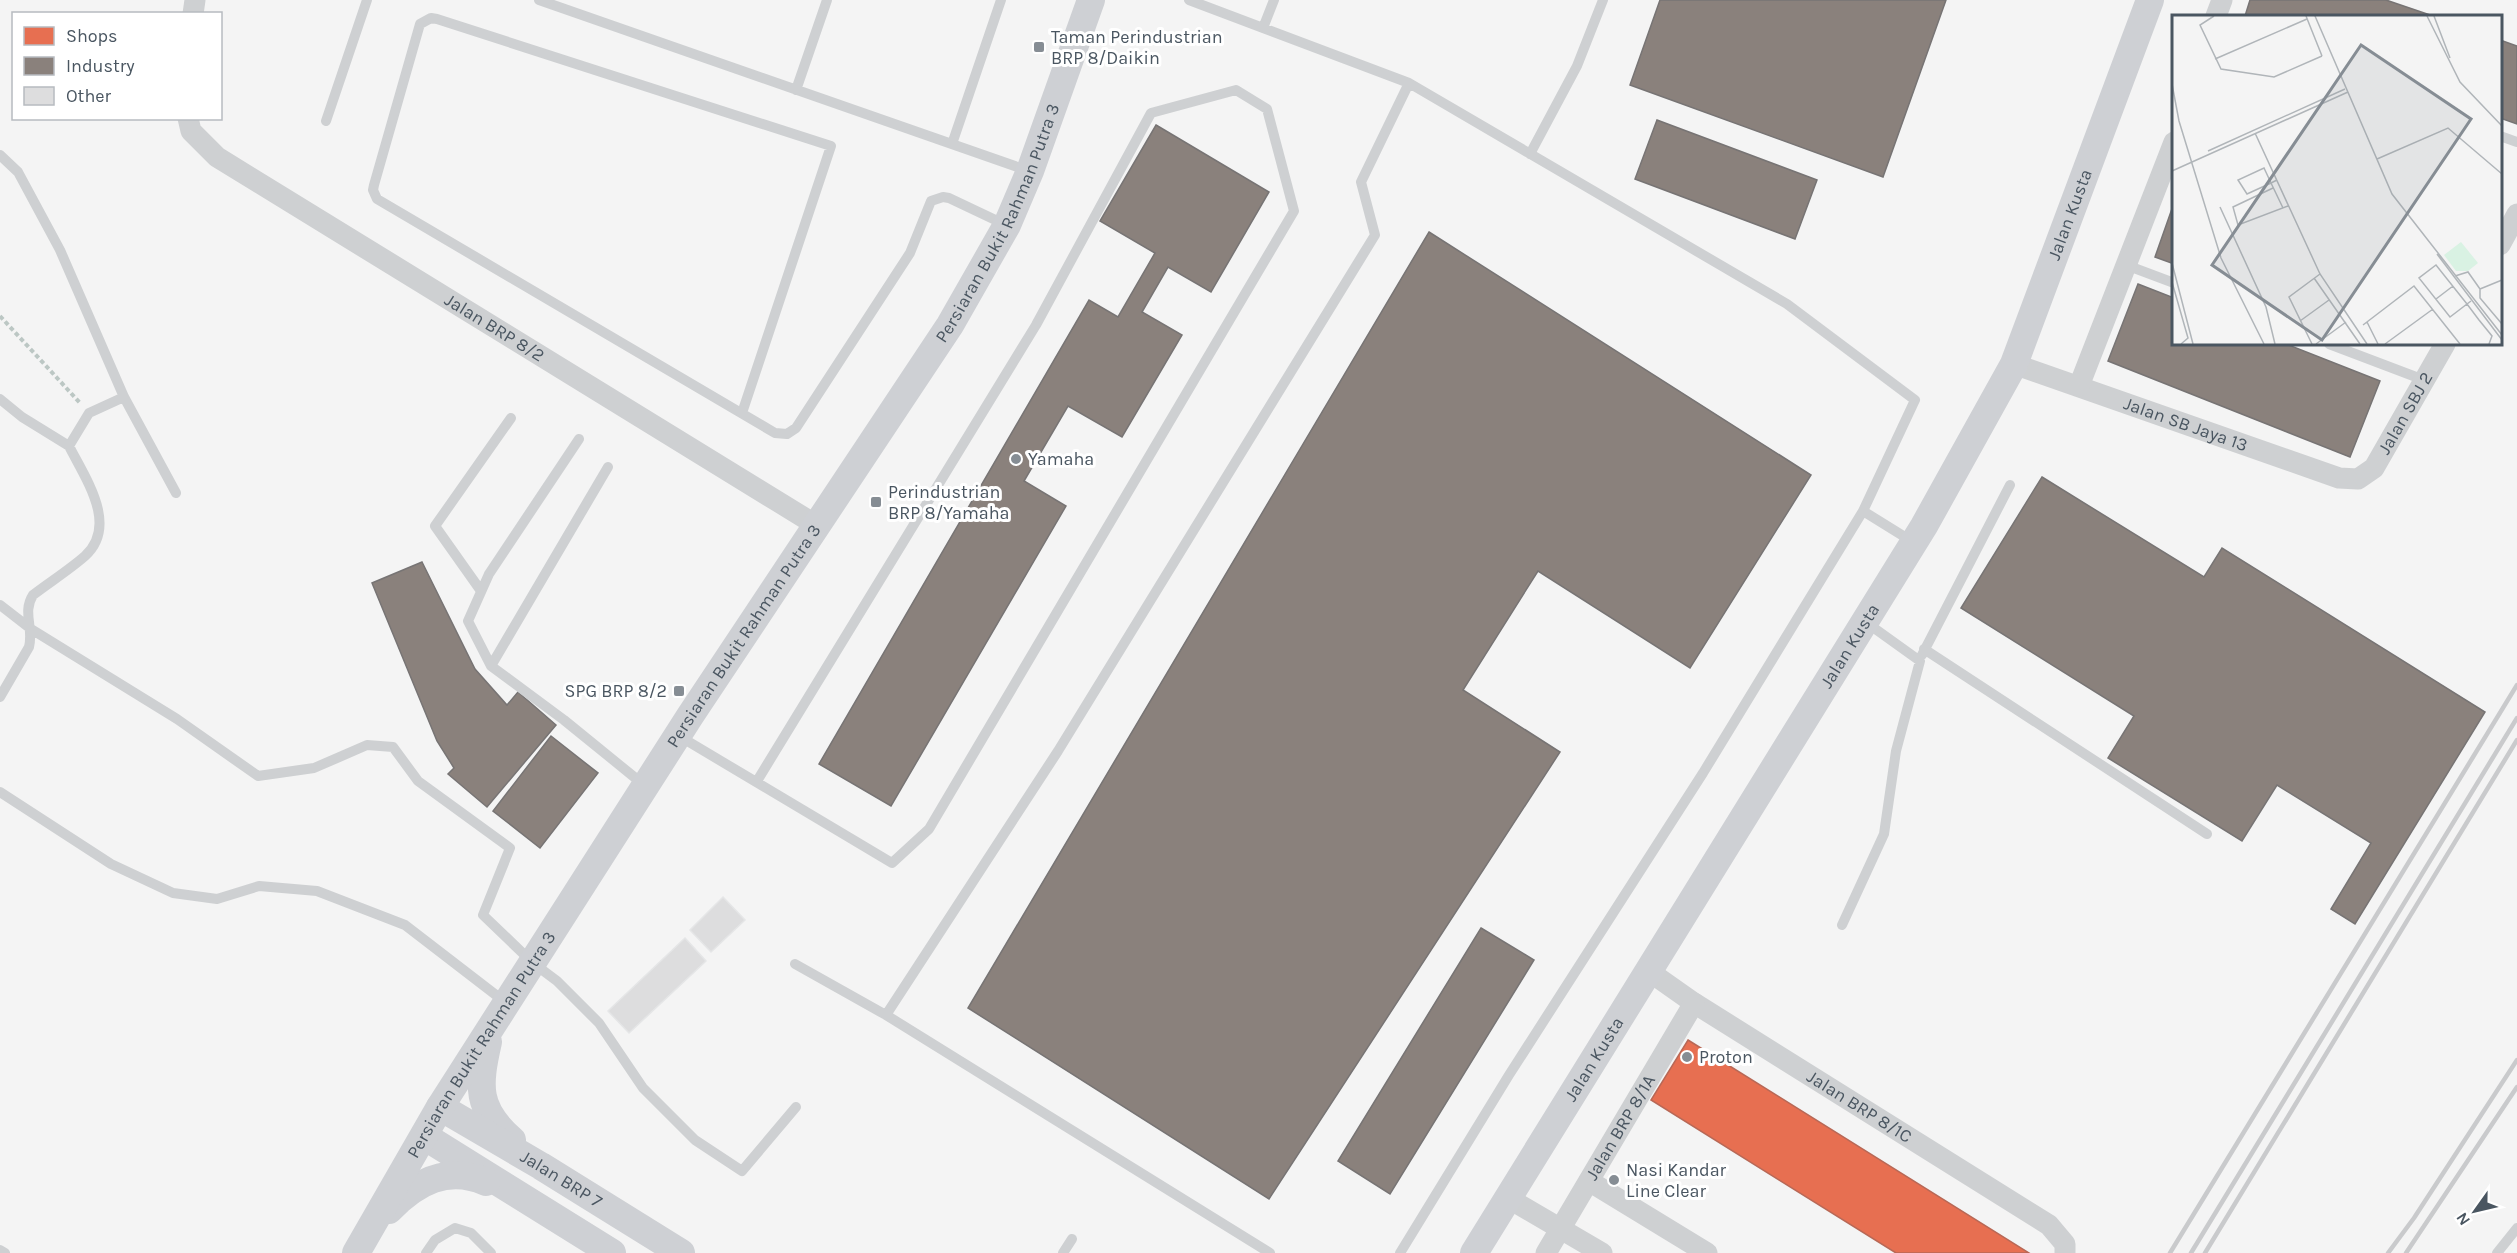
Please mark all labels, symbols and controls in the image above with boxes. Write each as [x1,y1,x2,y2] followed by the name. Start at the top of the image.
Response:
[12,12,222,120] legend
[2172,15,2502,345] inset map
[66,25,118,47] text: Shops
[1051,26,1223,69] place label: Taman Perindustrian BRP 8/Daikin
[1032,40,1046,54] marker: Taman Perindustrian BRP 8/Daikin
[66,55,135,77] text: Industry
[66,85,111,107] text: Other
[930,101,1064,347] street label: Persiaran Bukit Rahman Putra 3
[2043,166,2097,263] street label: Jalan Kusta
[441,289,549,367] street label: Jalan BRP 8/2
[2373,368,2438,458] street label: Jalan SBJ 2
[2121,392,2251,456] street label: Jalan SB Jaya 13
[1028,448,1094,470] place label: Yamaha
[1009,452,1023,466] marker: Yamaha
[888,481,1009,524] place label: Perindustrian BRP 8/Yamaha
[869,495,883,509] marker: Perindustrian BRP 8/Yamaha
[662,520,826,752] street label: Persiaran Bukit Rahman Putra 3
[1815,600,1884,692] street label: Jalan Kusta
[565,680,667,702] place label: SPG BRP 8/2
[672,684,686,698] marker: SPG BRP 8/2
[402,927,560,1162] street label: Persiaran Bukit Rahman Putra 3
[1560,1013,1628,1105] street label: Jalan Kusta
[1699,1046,1753,1068] place label: Proton
[1680,1050,1694,1064] marker: Proton
[1803,1065,1916,1148] street label: Jalan BRP 8/1C
[1581,1071,1660,1184] street label: Jalan BRP 8/1A
[516,1145,607,1213] street label: Jalan BRP 7
[1626,1159,1727,1202] place label: Nasi Kandar Line Clear
[1607,1173,1621,1187] marker: Nasi Kandar Line Clear
[2445,1181,2505,1241] north arrow
[2452,1209,2474,1229] text: N

